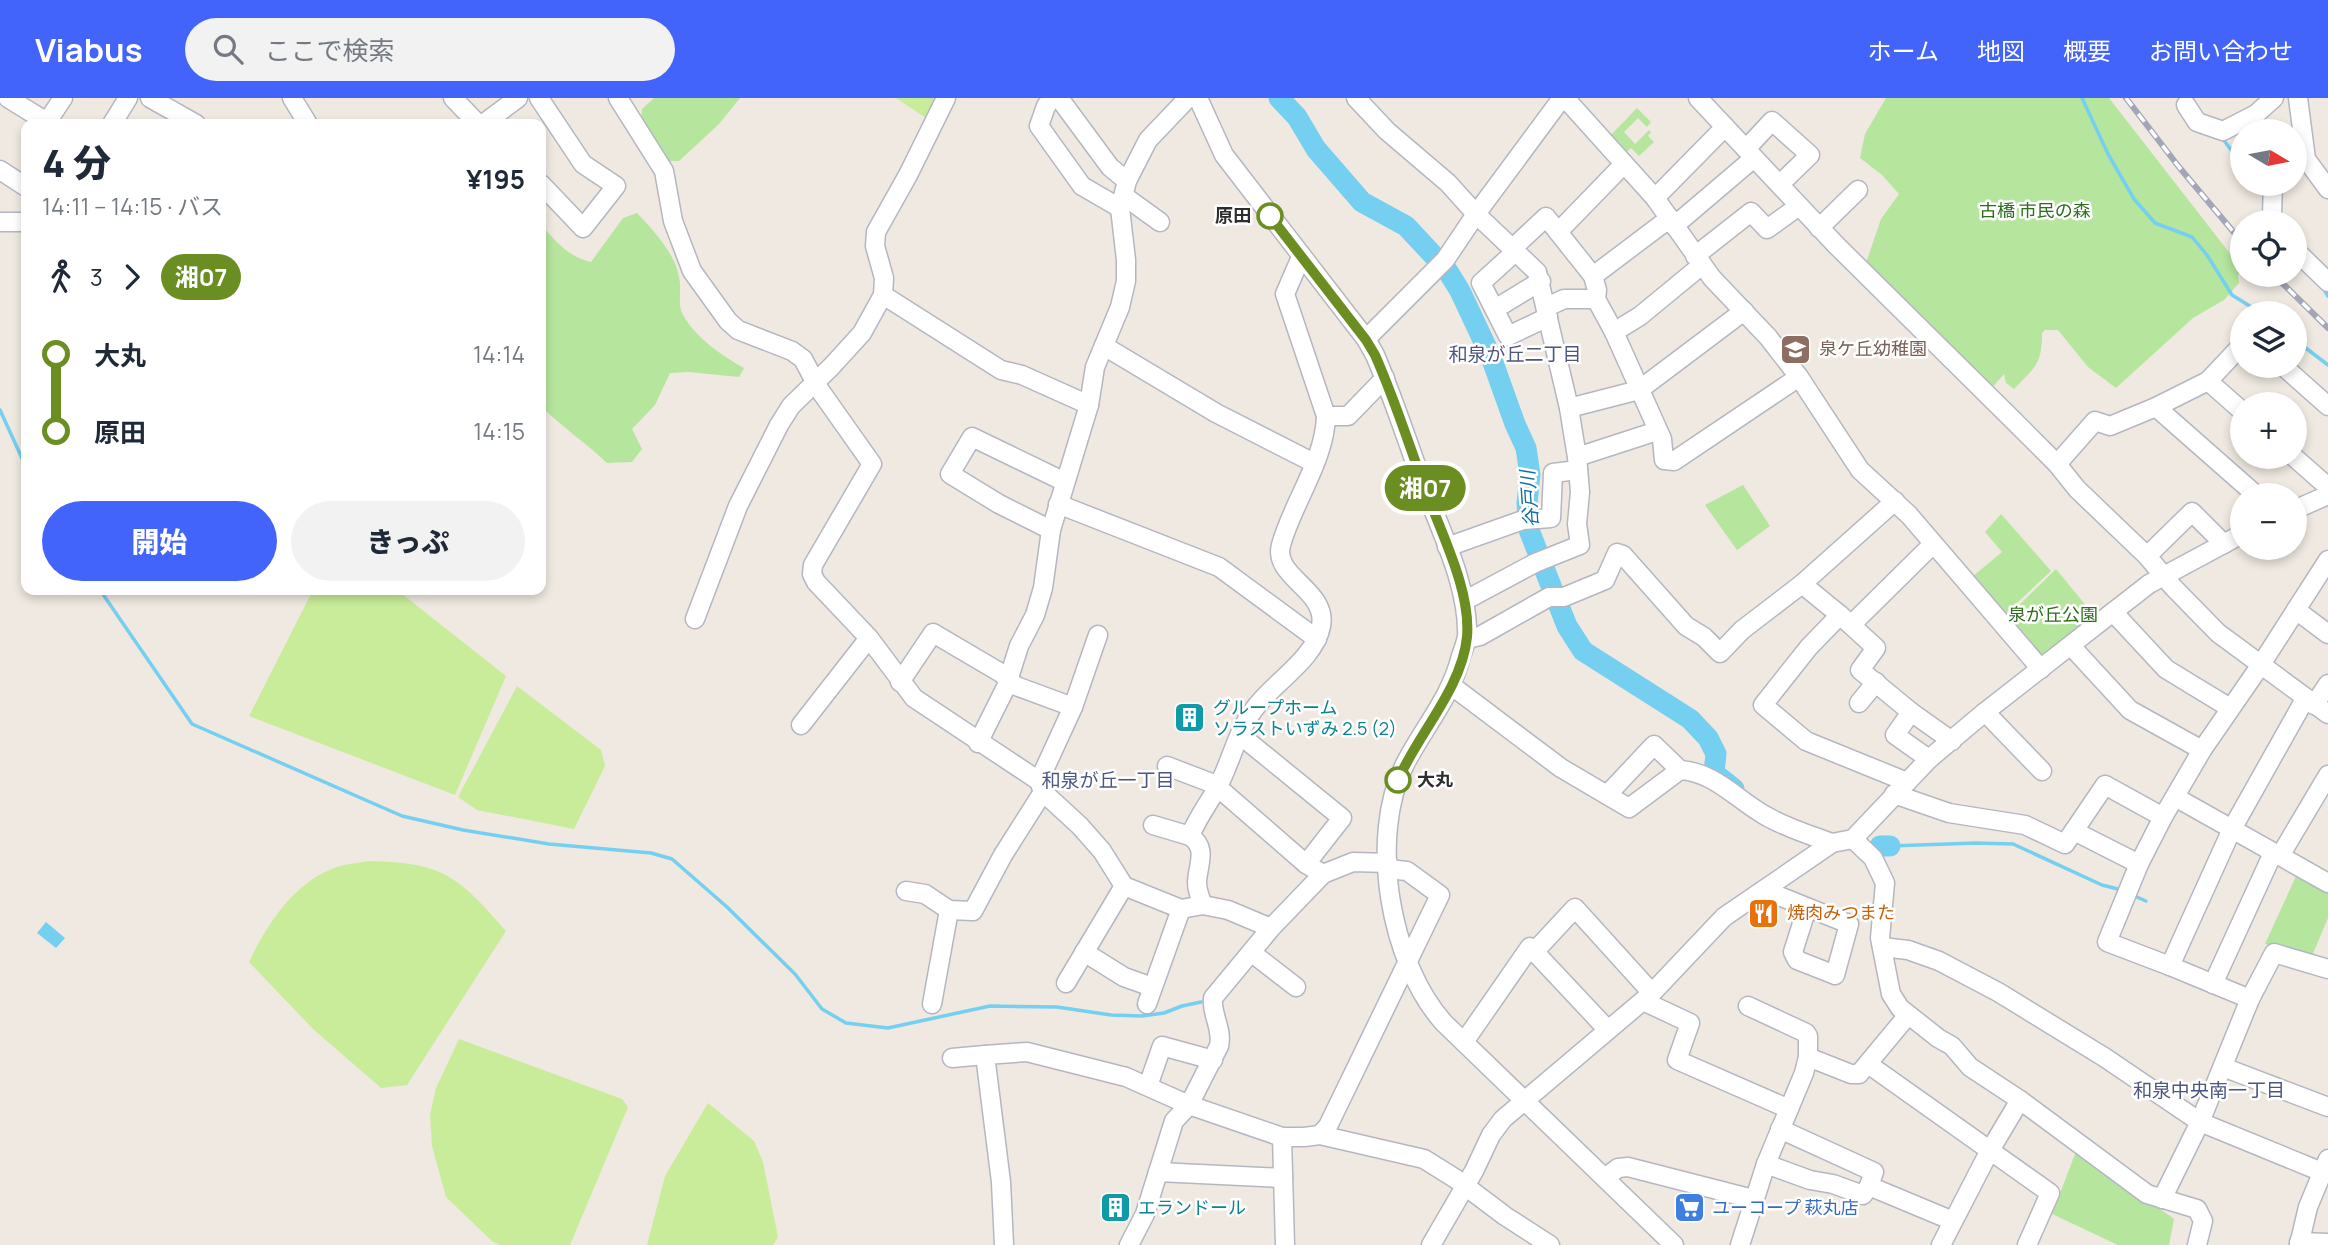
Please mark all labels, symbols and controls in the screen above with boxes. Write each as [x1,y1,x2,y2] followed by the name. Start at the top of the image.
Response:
[185,18,675,81] search box
[35,27,143,72] text: Viabus
[209,30,247,68] icon: search
[265,32,395,68] text: ここで検索
[1868,34,1939,67] text: ホーム
[1977,34,2025,67] text: 地図
[2063,34,2111,67] text: 概要
[2149,34,2293,67] text: お問い合わせ
[2230,119,2306,196] north arrow
[2230,119,2307,560] map controls
[42,136,111,188] text: 4 分
[466,161,525,197] text: ¥195
[42,190,223,222] text: 14:11 – 14:15 · バス
[1979,198,2091,222] park label: 古橋 市民の森
[1215,203,1251,227] place label: 原田
[1257,203,1283,229] marker: 原田
[2230,210,2307,287] button: locate
[42,258,80,296] icon: walk
[113,258,151,296] icon: forward
[175,260,227,293] text: 湘07
[90,261,103,293] text: 3
[2230,301,2307,378] button: layers
[1779,332,1813,366] school or university icon: 泉ケ丘幼稚園
[1819,336,1927,360] place label: 泉ケ丘幼稚園
[94,337,146,373] text: 大丸
[473,338,525,370] text: 14:14
[1448,341,1582,367] district label: 和泉が丘二丁目
[2230,392,2307,469] button: +
[94,414,146,450] text: 原田
[473,415,525,447] text: 14:15
[1385,465,1465,511] line badge: 湘07
[1514,468,1544,528] water label: 谷戸川
[1399,471,1451,504] text: 湘07
[2230,483,2307,560] button: −
[42,501,277,581] button: 開始
[291,501,525,581] button: きっぷ
[2008,602,2098,626] park label: 泉が丘公園
[1213,695,1397,740] place label: グループホーム ソラストいずみ 2.5 (2)
[1173,701,1207,735] building icon: グループホーム ソラストいずみ 2.5 (2)
[1041,767,1175,793] district label: 和泉が丘一丁目
[1385,767,1411,793] marker: 大丸
[1417,767,1453,791] place label: 大丸
[1747,896,1781,930] restaurant icon: 焼肉みつまた
[1787,900,1895,924] place label: 焼肉みつまた
[2133,1077,2285,1103] district label: 和泉中央南一丁目
[1098,1191,1132,1225] building icon: エランドール
[1672,1191,1706,1225] supermarket icon: ユーコープ 萩丸店
[1138,1195,1246,1219] place label: エランドール
[1712,1195,1859,1219] place label: ユーコープ 萩丸店

